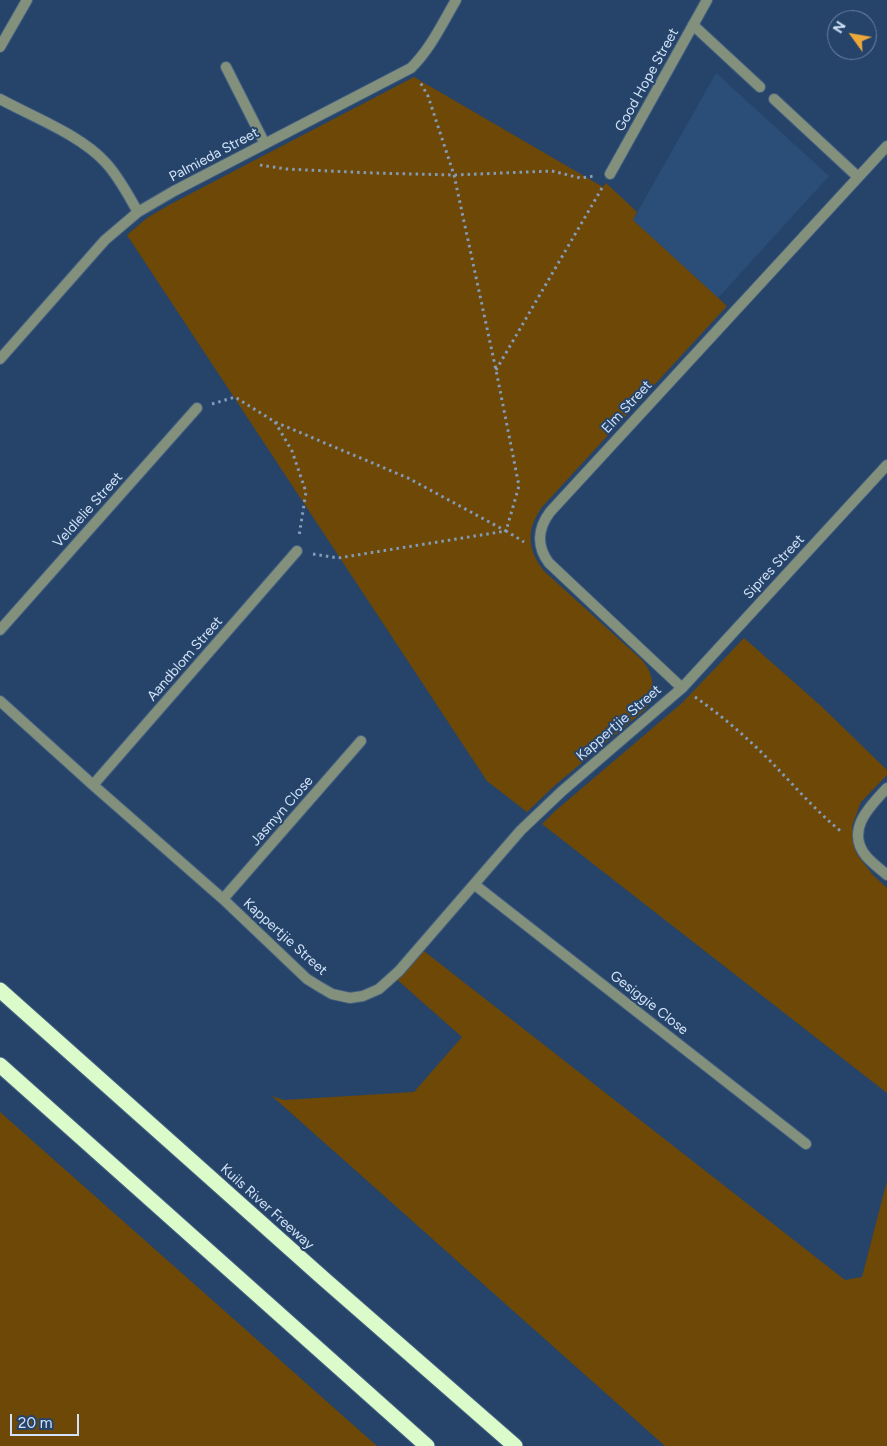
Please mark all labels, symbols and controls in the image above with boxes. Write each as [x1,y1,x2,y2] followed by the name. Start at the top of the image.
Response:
[827,10,877,60] north arrow
[830,18,850,36] text: N
[612,25,682,135] street label: Good Hope Street
[166,124,262,186] street label: Palmieda Street
[598,377,656,437] street label: Elm Street
[50,469,126,551] street label: Veldlelie Street
[740,531,808,603] street label: Sipres Street
[144,613,226,705] street label: Aandblom Street
[573,682,665,764] street label: Kappertjie Street
[247,773,317,849] street label: Jasmyn Close
[240,895,330,979] street label: Kappertjie Street
[607,967,691,1039] street label: Gesiggie Close
[217,1161,317,1253] street label: Kuils River Freeway
[12,1404,81,1436] scale bar
[18,1414,52,1432] text: 20 m

